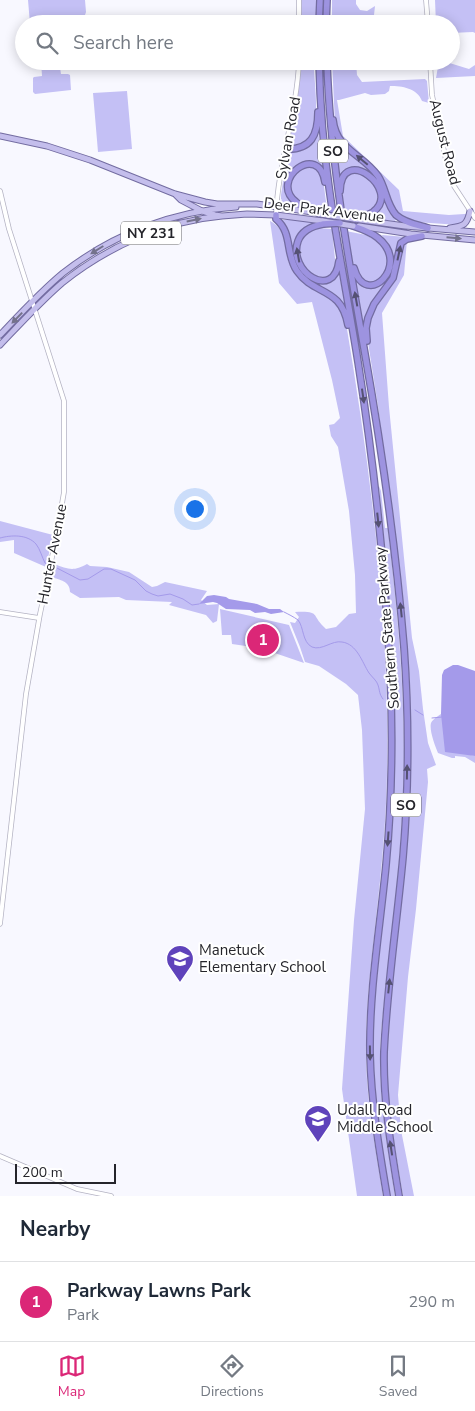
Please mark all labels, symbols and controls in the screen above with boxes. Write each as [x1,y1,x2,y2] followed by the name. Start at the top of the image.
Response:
[15,15,460,70] search box
[33,29,61,57] icon: search
[73,30,174,56] text: Search here
[271,95,305,181] street label: Sylvan Road
[425,97,465,187] street label: August Road
[318,140,348,162] road number: SO
[355,155,368,166] one-way arrow
[263,193,385,227] street label: Deer Park Avenue
[187,216,202,224] one-way arrow
[121,222,181,244] road number: NY 231
[446,235,462,243] one-way arrow
[91,245,104,254] one-way arrow
[395,245,403,261] one-way arrow
[294,247,302,263] one-way arrow
[351,291,359,307] one-way arrow
[11,312,23,324] one-way arrow
[359,388,367,404] one-way arrow
[182,496,208,522] your location
[32,502,72,606] street label: Hunter Avenue
[375,512,383,528] one-way arrow
[370,546,404,710] street label: Southern State Parkway
[397,601,405,617] one-way arrow
[247,621,279,659] pin: 1
[403,764,411,780] one-way arrow
[391,794,421,816] road number: SO
[384,831,392,847] one-way arrow
[199,940,326,977] place label: Manetuck Elementary School
[165,944,195,983] school or university icon: Manetuck Elementary School
[385,978,393,994] one-way arrow
[366,1045,374,1061] one-way arrow
[337,1100,433,1137] place label: Udall Road Middle School
[303,1104,333,1143] school or university icon: Udall Road Middle School
[387,1140,395,1156] one-way arrow
[15,1161,116,1184] scale bar
[22,1163,63,1182] text: 200 m
[20,1215,90,1243] text: Nearby
[67,1278,251,1304] text: Parkway Lawns Park
[31,1291,41,1313] text: 1
[408,1291,455,1313] text: 290 m
[67,1304,99,1326] text: Park
[58,1352,86,1401] tab: Map
[201,1352,264,1401] tab: Directions
[379,1352,417,1401] tab: Saved

